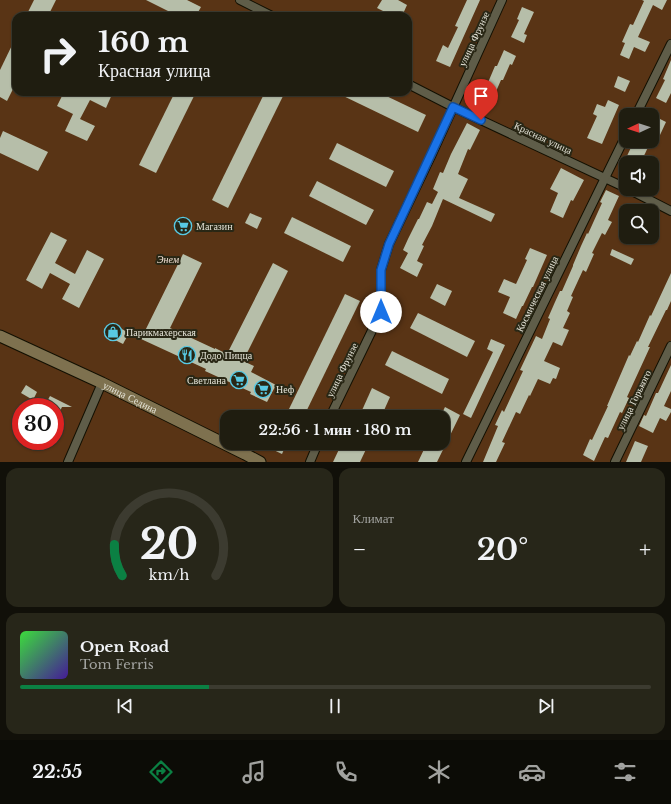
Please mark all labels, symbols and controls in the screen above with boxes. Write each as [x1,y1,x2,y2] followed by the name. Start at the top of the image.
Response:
[456,9,493,69] street label: улица Фрунзе
[98,25,189,60] text: 160 m
[32,28,84,80] icon: right
[98,60,211,82] text: Красная улица
[464,79,498,120] pin
[470,85,492,107] icon: arrive
[619,108,659,148] north arrow
[619,108,659,244] map controls
[512,119,575,157] street label: Красная улица
[619,156,659,196] button: sound
[619,204,659,244] button: search
[173,216,193,236] supermarket icon: Магазин
[196,220,233,233] place label: Магазин
[157,253,180,266] park label: Энем
[513,253,561,334] street label: Космическая улица
[360,291,402,333] position arrow
[103,322,123,342] shop icon: Парикмахерская
[126,326,196,339] place label: Парикмахерская
[323,340,361,399] street label: улица Фрунзе
[177,345,197,365] restaurant icon: Додо Пицца
[200,349,253,362] place label: Додо Пицца
[614,368,654,432] street label: улица Горького
[229,370,249,390] supermarket icon: Светлана
[187,374,227,387] place label: Светлана
[101,378,160,416] street label: улица Седина
[253,379,273,399] supermarket icon: Неф
[276,383,295,396] place label: Неф
[12,398,64,450] speed limit sign: 30
[259,420,411,439] text: 22:56 · 1 мин · 180 m
[353,510,394,527] text: Климат
[140,518,198,569] text: 20
[477,531,528,568] text: 20°
[353,536,366,563] text: −
[639,536,651,563] text: +
[149,565,190,583] text: km/h
[80,637,169,656] text: Open Road
[80,656,154,673] text: Tom Ferris
[114,695,136,717] icon: previous
[324,695,346,717] icon: pause
[535,695,557,717] icon: next
[147,758,175,786] icon: directions
[240,758,268,786] icon: music
[332,758,360,786] icon: phone
[425,758,453,786] icon: climate
[518,758,546,786] icon: car
[611,758,639,786] icon: filters
[32,761,82,783] text: 22:55

